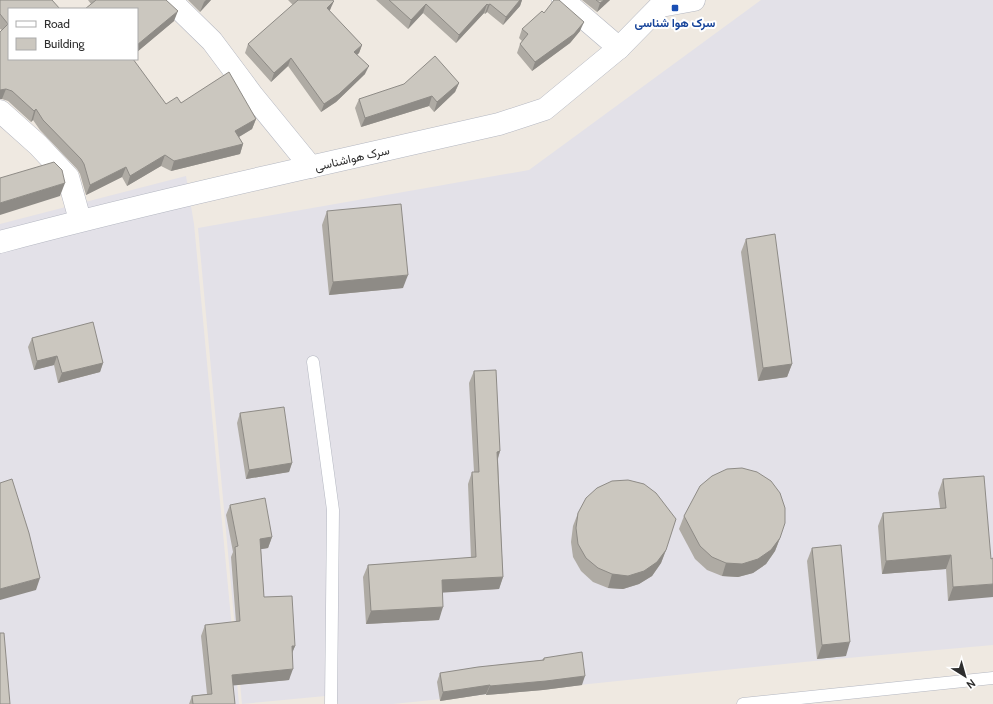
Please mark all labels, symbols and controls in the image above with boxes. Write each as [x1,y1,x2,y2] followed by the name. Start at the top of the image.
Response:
[670,3,680,13] marker: سرک هوا شناسی
[8,8,138,60] legend
[635,15,716,31] place label: سرک هوا شناسی
[44,16,70,31] text: Road
[44,36,86,51] text: Building
[313,142,391,175] street label: سرک هواشناسی
[945,656,985,696] north arrow
[964,676,978,692] text: N

